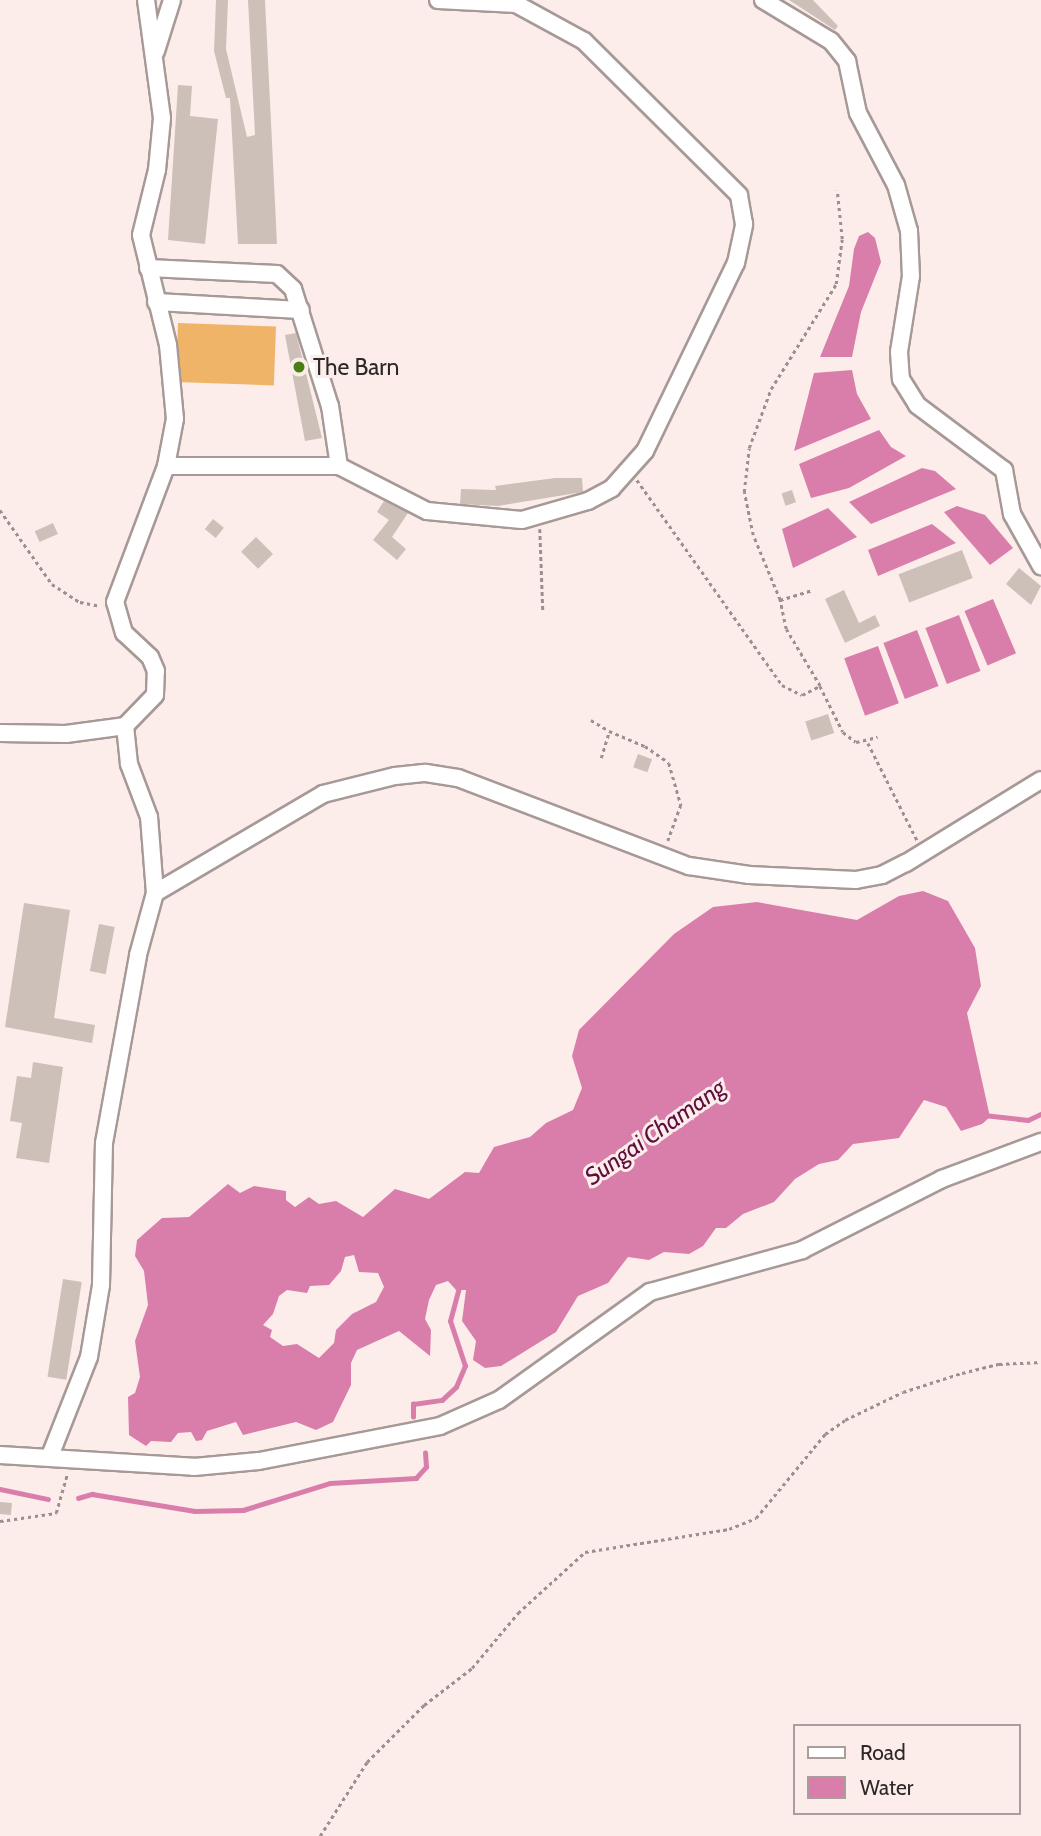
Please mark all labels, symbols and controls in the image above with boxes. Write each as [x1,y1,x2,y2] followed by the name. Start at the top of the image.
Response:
[313,353,399,381] place label: The Barn
[291,359,307,375] marker: The Barn
[579,1073,731,1191] water label: Sungai Chamang
[792,1724,1020,1815] legend
[860,1740,906,1765] text: Road
[860,1775,913,1800] text: Water

